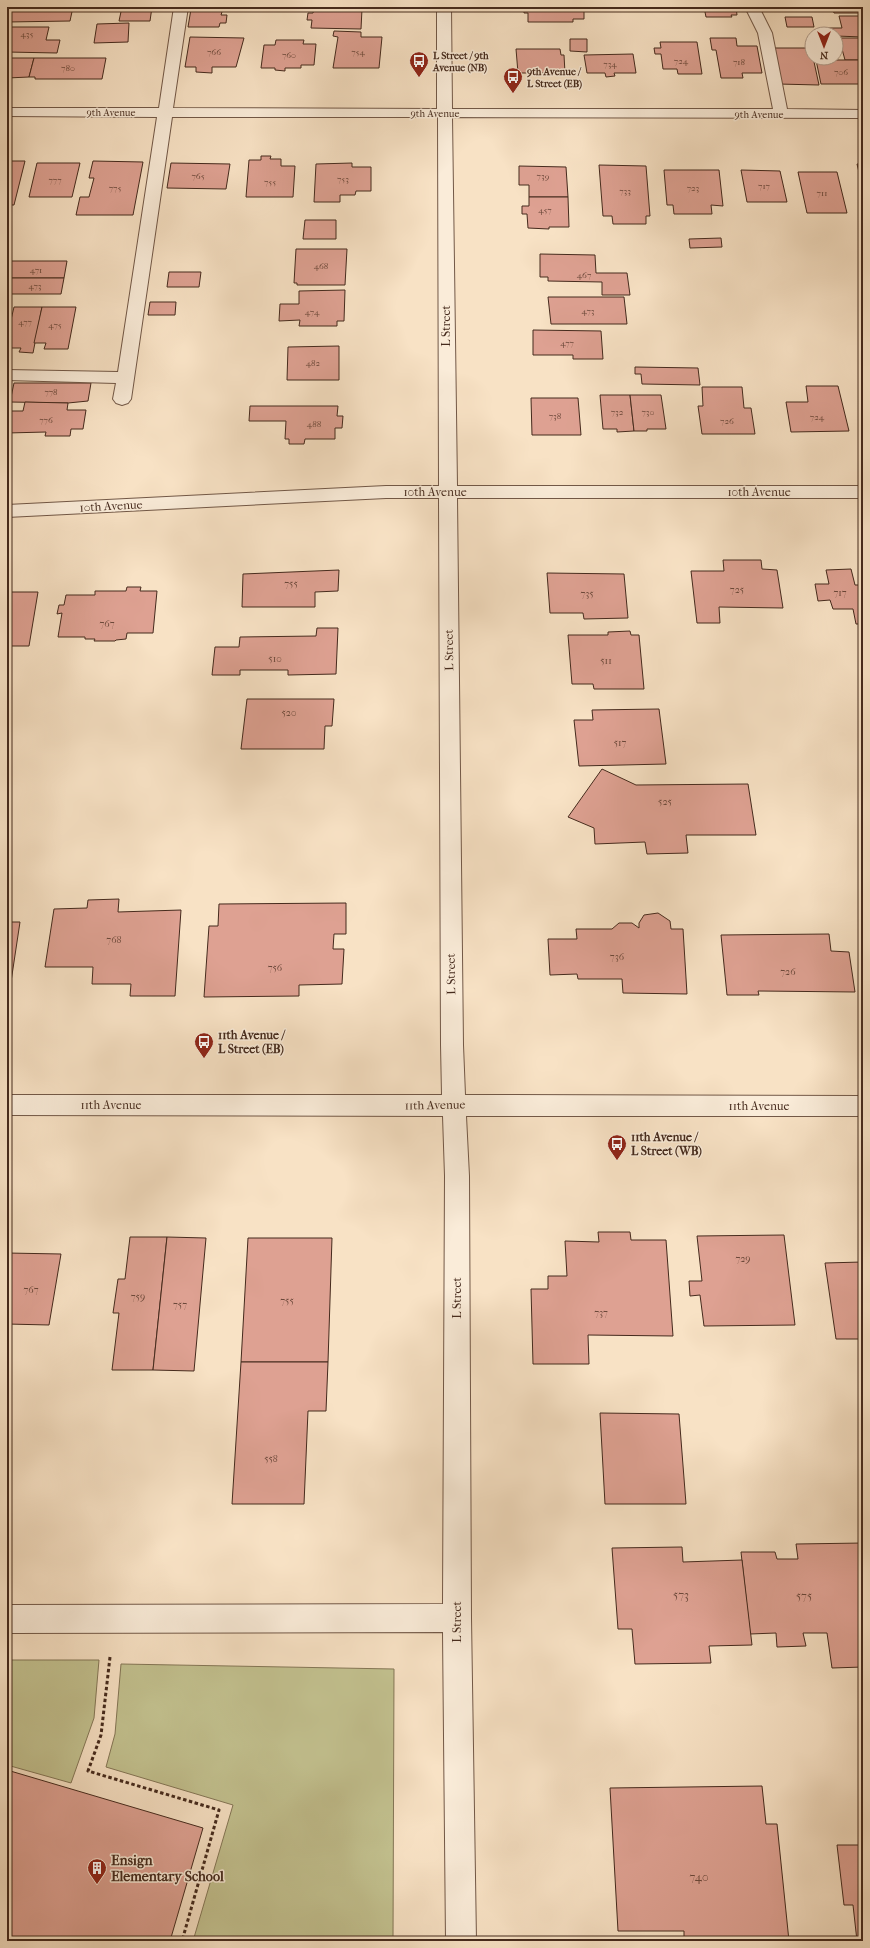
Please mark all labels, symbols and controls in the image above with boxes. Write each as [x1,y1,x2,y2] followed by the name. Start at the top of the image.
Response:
[804,26,844,66] north arrow
[21,29,34,39] house number: 435
[207,47,221,57] house number: 766
[351,47,365,57] house number: 754
[819,49,828,62] text: N
[282,50,296,60] house number: 760
[408,50,430,78] bus stop icon: L Street / 9th Avenue (NB)
[432,50,489,74] place label: L Street / 9th Avenue (NB)
[674,56,689,66] house number: 724
[733,57,746,67] house number: 718
[603,59,617,69] house number: 734
[61,63,75,73] house number: 780
[502,66,524,94] bus stop icon: 9th Avenue / L Street (EB)
[526,66,582,90] place label: 9th Avenue / L Street (EB)
[834,67,848,77] house number: 706
[87,107,135,119] street label: 9th Avenue
[411,108,459,120] street label: 9th Avenue
[735,109,783,121] street label: 9th Avenue
[191,171,205,181] house number: 765
[537,171,550,181] house number: 739
[337,174,349,184] house number: 753
[48,175,62,185] house number: 777
[264,177,276,187] house number: 755
[758,181,771,191] house number: 717
[109,183,121,193] house number: 775
[687,183,700,193] house number: 723
[619,186,631,196] house number: 733
[817,188,827,198] house number: 711
[538,205,552,215] house number: 457
[314,261,329,271] house number: 468
[30,265,42,275] house number: 471
[577,270,592,280] house number: 467
[28,281,42,291] house number: 473
[439,305,453,347] street label: L Street
[581,306,595,316] house number: 473
[305,307,320,317] house number: 474
[18,317,33,327] house number: 477
[48,320,62,330] house number: 475
[560,338,575,348] house number: 477
[306,358,321,368] house number: 482
[44,387,58,397] house number: 778
[611,407,624,417] house number: 732
[642,407,655,417] house number: 730
[549,411,562,421] house number: 738
[810,412,825,422] house number: 724
[39,415,53,425] house number: 776
[720,416,734,426] house number: 726
[307,419,322,429] house number: 488
[403,485,467,499] street label: 10th Avenue
[727,485,791,499] street label: 10th Avenue
[79,497,143,515] street label: 10th Avenue
[284,578,298,590] house number: 755
[730,584,744,596] house number: 725
[833,587,847,599] house number: 717
[580,588,594,600] house number: 735
[100,618,115,630] house number: 767
[442,628,456,671] street label: L Street
[268,653,282,665] house number: 510
[600,655,612,667] house number: 511
[282,707,296,719] house number: 520
[614,737,627,749] house number: 517
[658,796,672,808] house number: 525
[106,934,122,946] house number: 768
[610,951,625,963] house number: 736
[444,952,458,995] street label: L Street
[268,962,283,974] house number: 756
[780,966,796,978] house number: 726
[218,1028,286,1056] place label: 11th Avenue / L Street (EB)
[193,1031,215,1059] bus stop icon: 11th Avenue / L Street (EB)
[404,1097,466,1113] street label: 11th Avenue
[81,1098,142,1112] street label: 11th Avenue
[729,1099,790,1113] street label: 11th Avenue
[631,1130,702,1158] place label: 11th Avenue / L Street (WB)
[606,1133,628,1161] bus stop icon: 11th Avenue / L Street (WB)
[735,1253,751,1265] house number: 729
[450,1277,464,1319] street label: L Street
[24,1284,39,1296] house number: 767
[131,1291,145,1303] house number: 759
[280,1295,294,1307] house number: 755
[173,1299,187,1311] house number: 757
[594,1307,608,1319] house number: 737
[264,1453,278,1465] house number: 558
[673,1588,689,1602] house number: 573
[796,1589,812,1603] house number: 575
[450,1601,464,1643] street label: L Street
[111,1852,224,1885] place label: Ensign Elementary School
[86,1857,108,1885] building icon: Ensign Elementary School
[689,1870,709,1884] house number: 740

